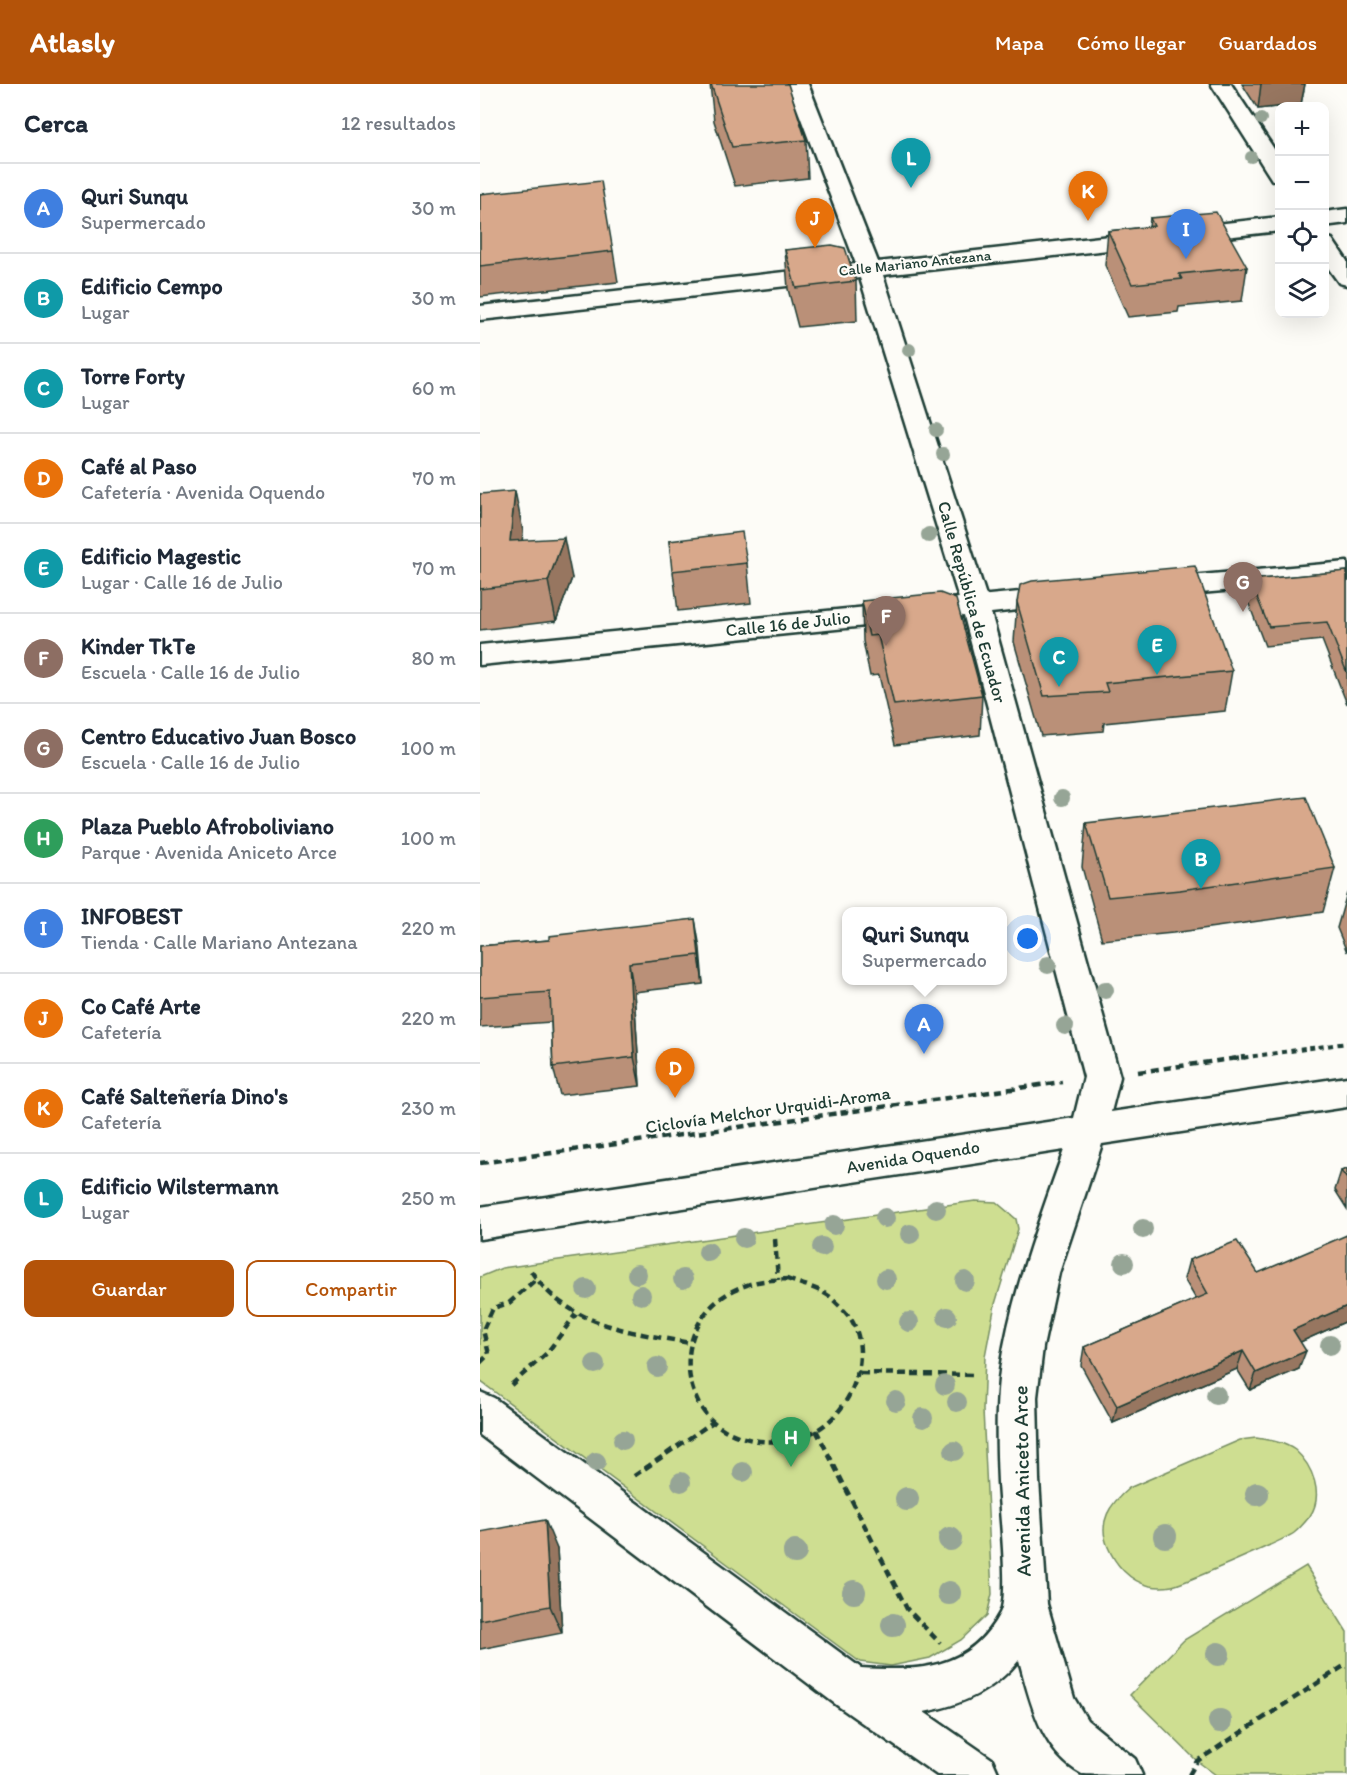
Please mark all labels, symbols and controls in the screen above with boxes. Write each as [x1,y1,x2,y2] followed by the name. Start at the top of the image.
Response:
[30,25,115,59] text: Atlasly
[995,30,1044,55] text: Mapa
[1077,30,1186,55] text: Cómo llegar
[1219,30,1317,55] text: Guardados
[1275,102,1329,318] map controls
[1275,102,1329,156] button: +
[24,107,88,139] text: Cerca
[341,111,456,135] text: 12 resultados
[892,138,930,188] pin: L
[1275,156,1329,210] button: −
[1068,172,1108,221] pin: K
[81,183,188,210] text: Quri Sunqu
[37,196,50,220] text: A
[411,196,456,220] text: 30 m
[796,198,834,248] pin: J
[81,210,206,234] text: Supermercado
[1166,210,1206,259] pin: I
[1275,210,1329,264] button: locate
[838,246,992,280] street label: Calle Mariano Antezana
[1275,264,1329,318] button: layers
[81,273,223,300] text: Edificio Cempo
[37,286,50,310] text: B
[411,286,456,310] text: 30 m
[81,300,130,324] text: Lugar
[81,363,185,390] text: Torre Forty
[37,376,50,400] text: C
[412,376,456,400] text: 60 m
[81,390,130,414] text: Lugar
[81,453,197,480] text: Café al Paso
[37,466,50,490] text: D
[412,466,456,490] text: 70 m
[81,480,325,504] text: Cafetería · Avenida Oquendo
[933,498,1012,706] street label: Calle República de Ecuador
[81,543,241,570] text: Edificio Magestic
[38,556,49,580] text: E
[412,556,456,580] text: 70 m
[1224,562,1263,612] pin: G
[81,570,283,594] text: Lugar · Calle 16 de Julio
[866,596,906,646] pin: F
[724,606,852,642] street label: Calle 16 de Julio
[1138,626,1176,675] pin: E
[81,633,196,660] text: Kinder TkTe
[1040,638,1078,687] pin: C
[38,646,49,670] text: F
[411,646,456,670] text: 80 m
[81,660,300,684] text: Escuela · Calle 16 de Julio
[81,723,356,750] text: Centro Educativo Juan Bosco
[37,736,50,760] text: G
[401,736,456,760] text: 100 m
[81,750,300,774] text: Escuela · Calle 16 de Julio
[81,813,334,840] text: Plaza Pueblo Afroboliviano
[37,826,50,850] text: H
[401,826,456,850] text: 100 m
[81,840,337,864] text: Parque · Avenida Aniceto Arce
[1182,840,1220,889] pin: B
[81,903,183,930] text: INFOBEST
[842,907,1007,985] popup
[40,916,47,940] text: I
[401,916,456,940] text: 220 m
[862,921,969,948] text: Quri Sunqu
[1013,924,1042,953] your location
[81,930,358,954] text: Tienda · Calle Mariano Antezana
[862,948,987,972] text: Supermercado
[81,993,201,1020] text: Co Café Arte
[904,1004,944,1054] pin: A
[39,1006,48,1030] text: J
[401,1006,456,1030] text: 220 m
[81,1020,162,1044] text: Cafetería
[656,1048,694,1098] pin: D
[644,1082,893,1138] street label: Ciclovía Melchor Urquidi-Aroma
[81,1083,288,1110] text: Café Salteñería Dino's
[37,1096,50,1120] text: K
[401,1096,456,1120] text: 230 m
[81,1110,162,1134] text: Cafetería
[845,1136,981,1178] street label: Avenida Oquendo
[81,1173,279,1200] text: Edificio Wilstermann
[38,1186,49,1210] text: L
[401,1186,456,1210] text: 250 m
[81,1200,130,1224] text: Lugar
[24,1260,234,1317] button: Guardar
[246,1260,456,1317] button: Compartir
[1007,1385,1036,1577] street label: Avenida Aniceto Arce
[772,1418,810,1467] pin: H

